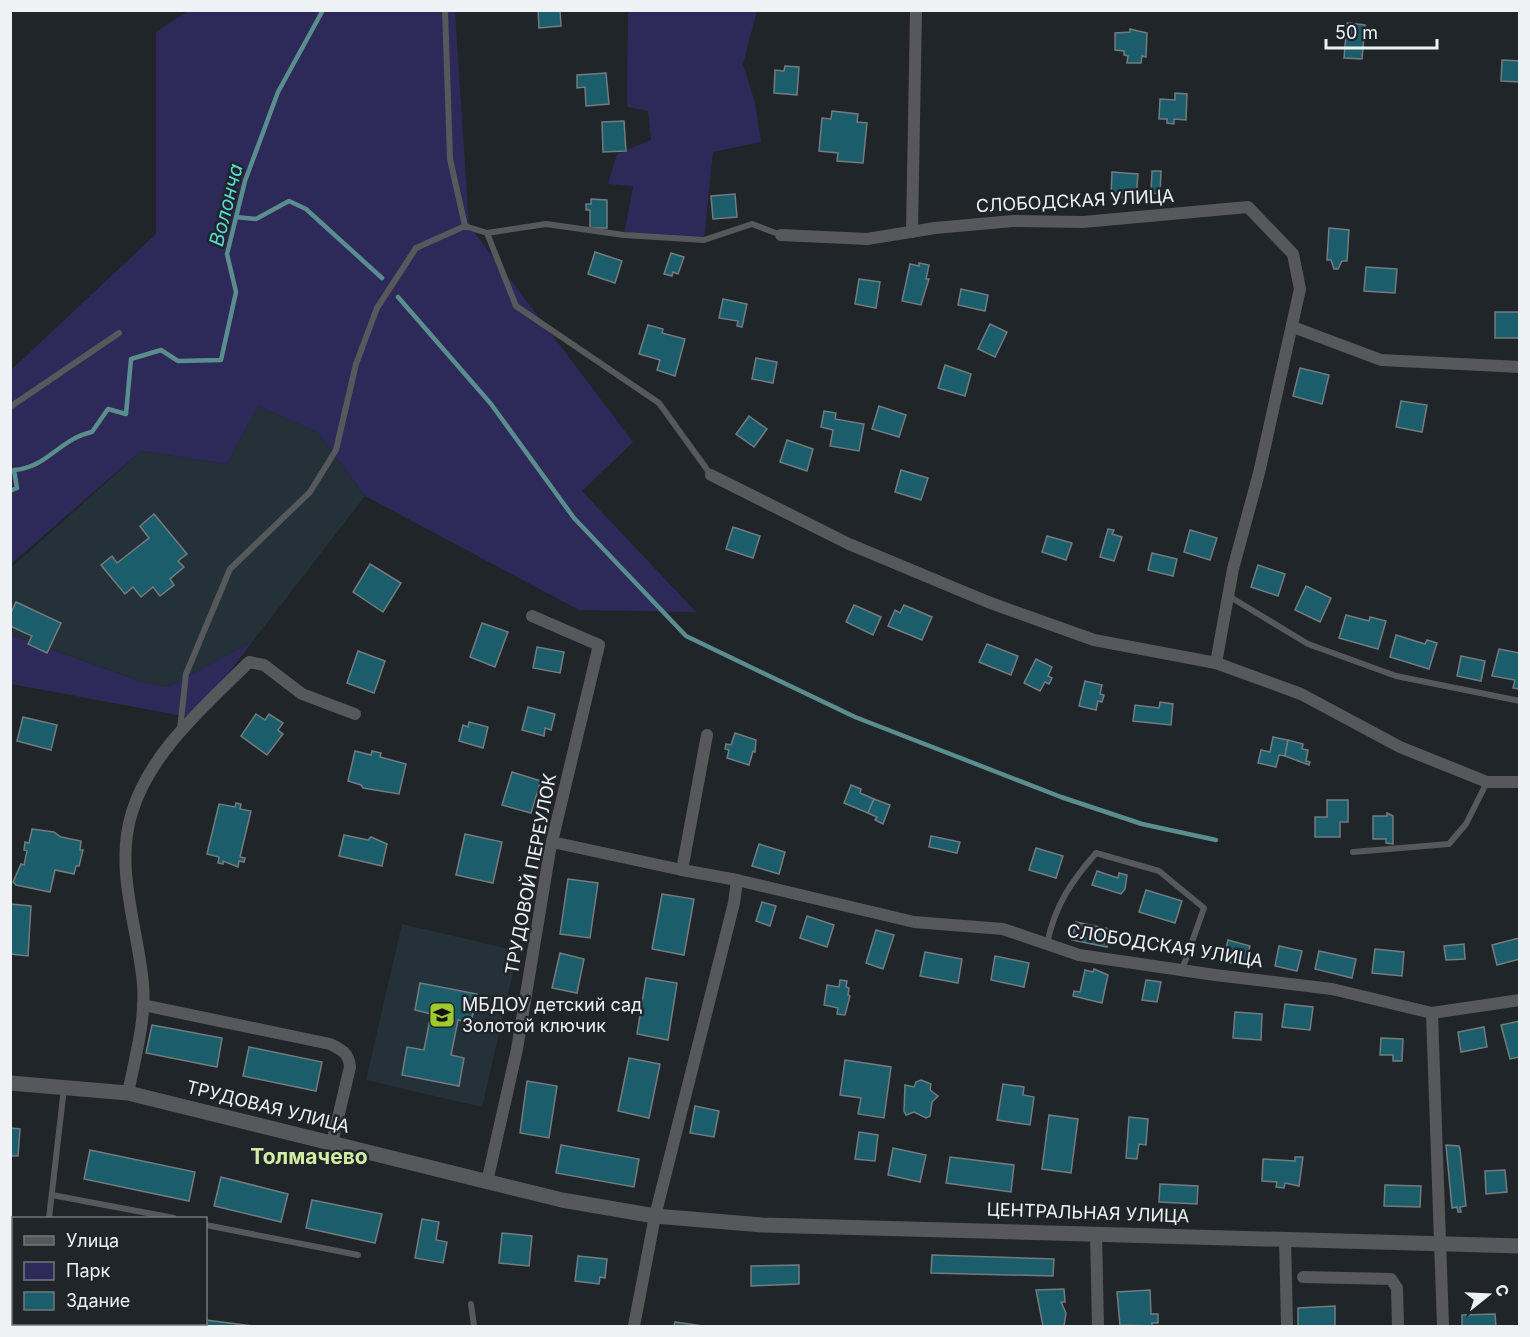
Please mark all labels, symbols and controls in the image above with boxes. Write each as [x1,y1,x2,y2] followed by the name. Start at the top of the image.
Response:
[1326,12,1437,50] scale bar
[1335,22,1378,43] text: 50 m
[204,161,248,249] water label: Волонча
[975,185,1175,216] street label: СЛОБОДСКАЯ УЛИЦА
[500,771,560,976] street label: ТРУДОВОЙ ПЕРЕУЛОК
[1065,920,1265,971] street label: СЛОБОДСКАЯ УЛИЦА
[462,994,642,1036] place label: МБДОУ детский сад Золотой ключик
[427,1000,457,1030] school or university icon: МБДОУ детский сад Золотой ключик
[184,1076,352,1137] street label: ТРУДОВАЯ УЛИЦА
[250,1144,368,1169] district label: Толмачево
[986,1198,1190,1227] street label: ЦЕНТРАЛЬНАЯ УЛИЦА
[12,1217,207,1325] legend
[66,1230,119,1251] text: Улица
[66,1260,111,1281] text: Парк
[1458,1265,1518,1325] north arrow
[1491,1282,1514,1299] text: С
[66,1290,130,1311] text: Здание

